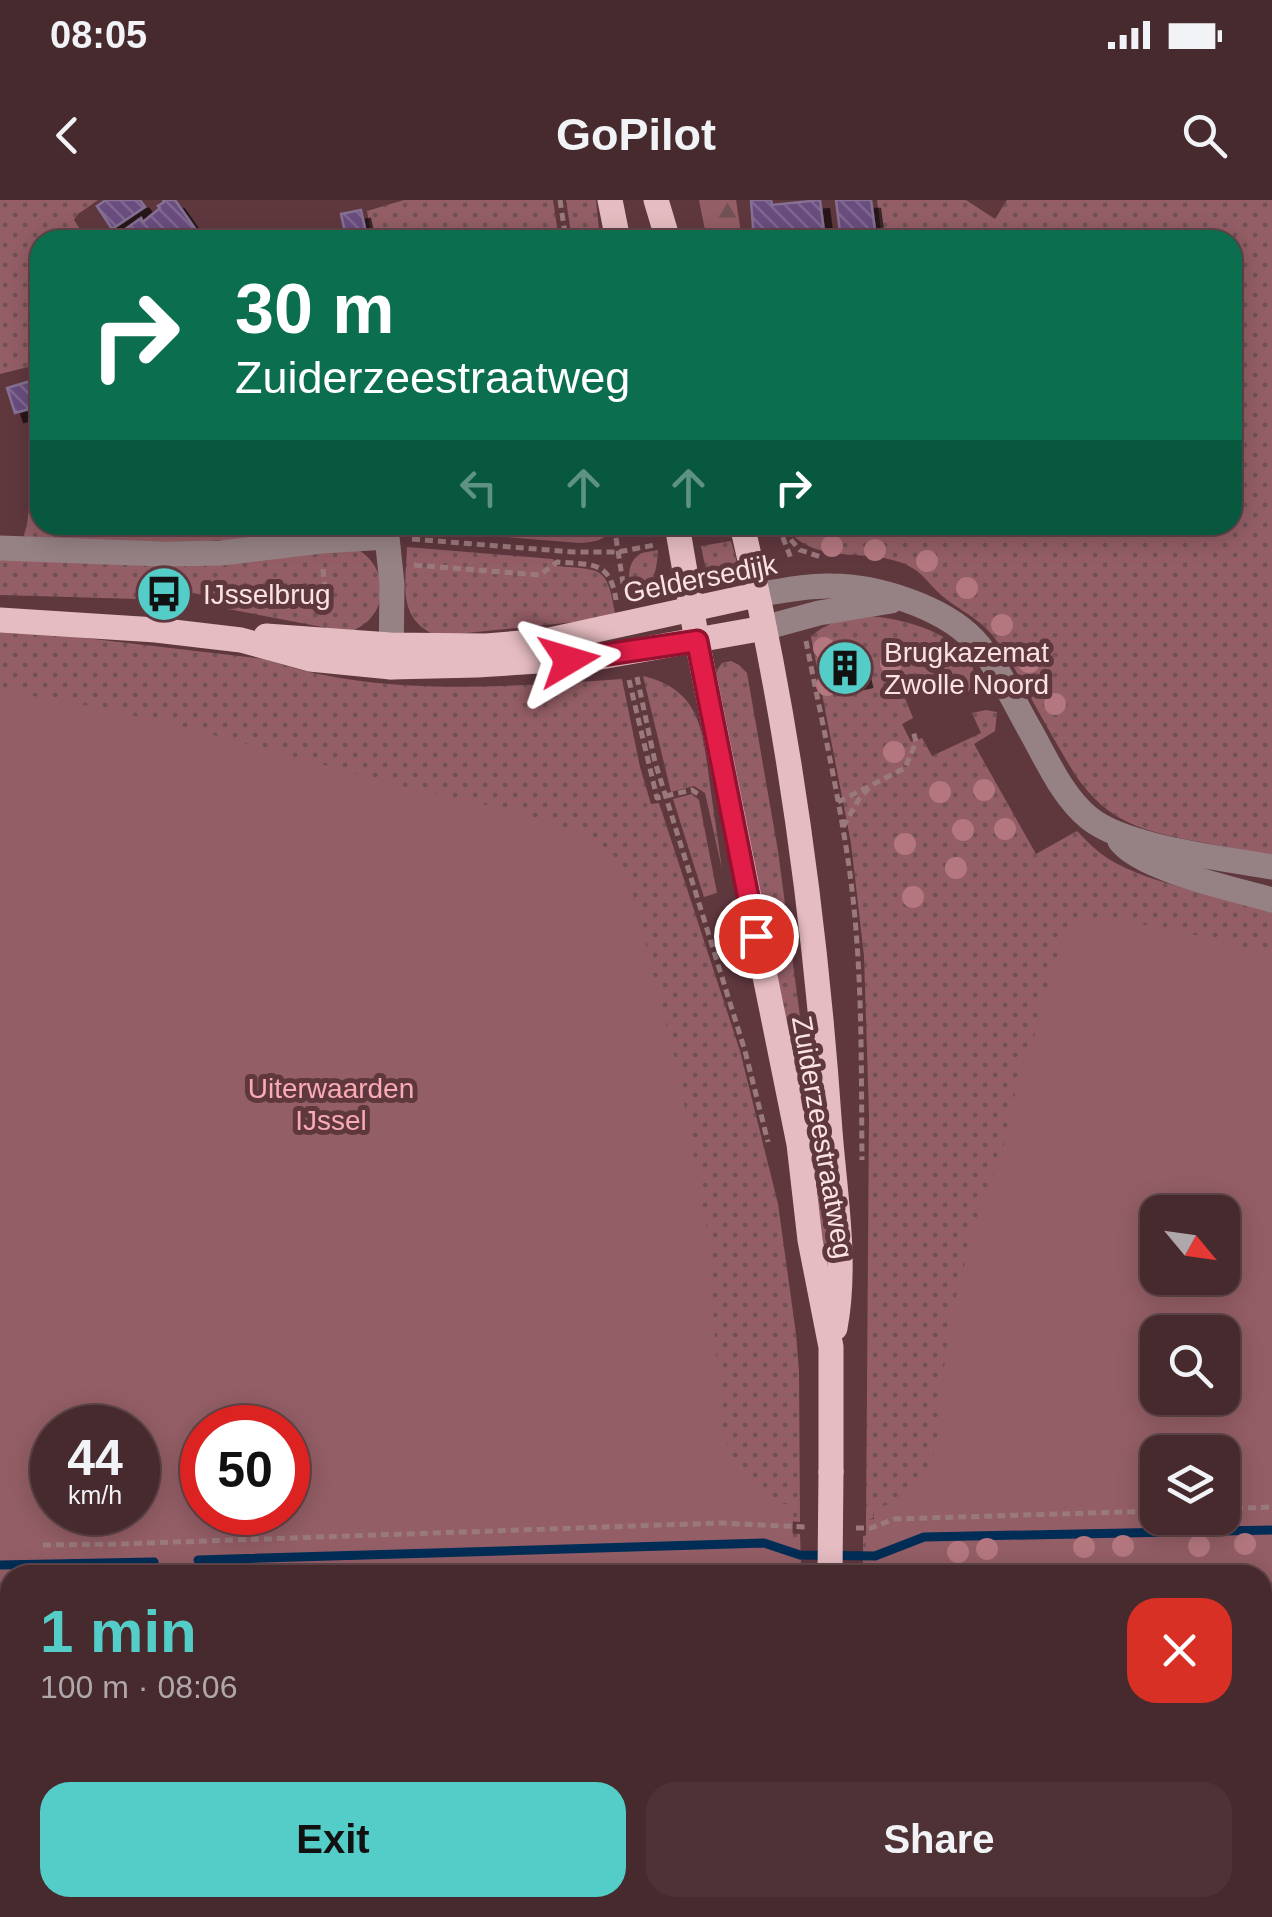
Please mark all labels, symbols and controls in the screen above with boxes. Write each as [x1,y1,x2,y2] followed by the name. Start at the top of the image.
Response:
[50,14,147,56] text: 08:05
[40,108,95,163] icon: back
[1177,108,1232,163] icon: search
[556,109,716,160] text: GoPilot
[70,270,200,400] icon: right
[235,270,395,348] text: 30 m
[235,352,630,403] text: Zuiderzeestraatweg
[451,460,506,515] icon: left
[556,460,611,515] icon: ahead
[661,460,716,515] icon: ahead
[766,460,821,515] icon: right
[621,548,780,609] street label: Geldersedijk
[134,564,194,624] bus stop icon: IJsselbrug
[203,579,331,610] place label: IJsselbrug
[517,608,621,712] position arrow
[884,637,1049,700] place label: Brugkazemat Zwolle Noord
[815,638,875,698] building icon: Brugkazemat Zwolle Noord
[714,894,799,979] pin
[729,909,784,964] icon: arrive
[786,1013,859,1261] street label: Zuiderzeestraatweg
[248,1073,414,1136] park label: Uiterwaarden IJssel
[1140,1195,1240,1295] north arrow
[1140,1195,1240,1535] map controls
[1140,1315,1240,1415] button: search
[180,1405,310,1535] speed limit sign: 50
[67,1430,123,1486] text: 44
[1140,1435,1240,1535] button: layers
[68,1481,122,1509] text: km/h
[40,1598,197,1665] text: 1 min
[1127,1598,1232,1703] button: close
[40,1669,237,1705] text: 100 m · 08:06
[40,1782,626,1897] button: Exit
[646,1782,1232,1897] button: Share

